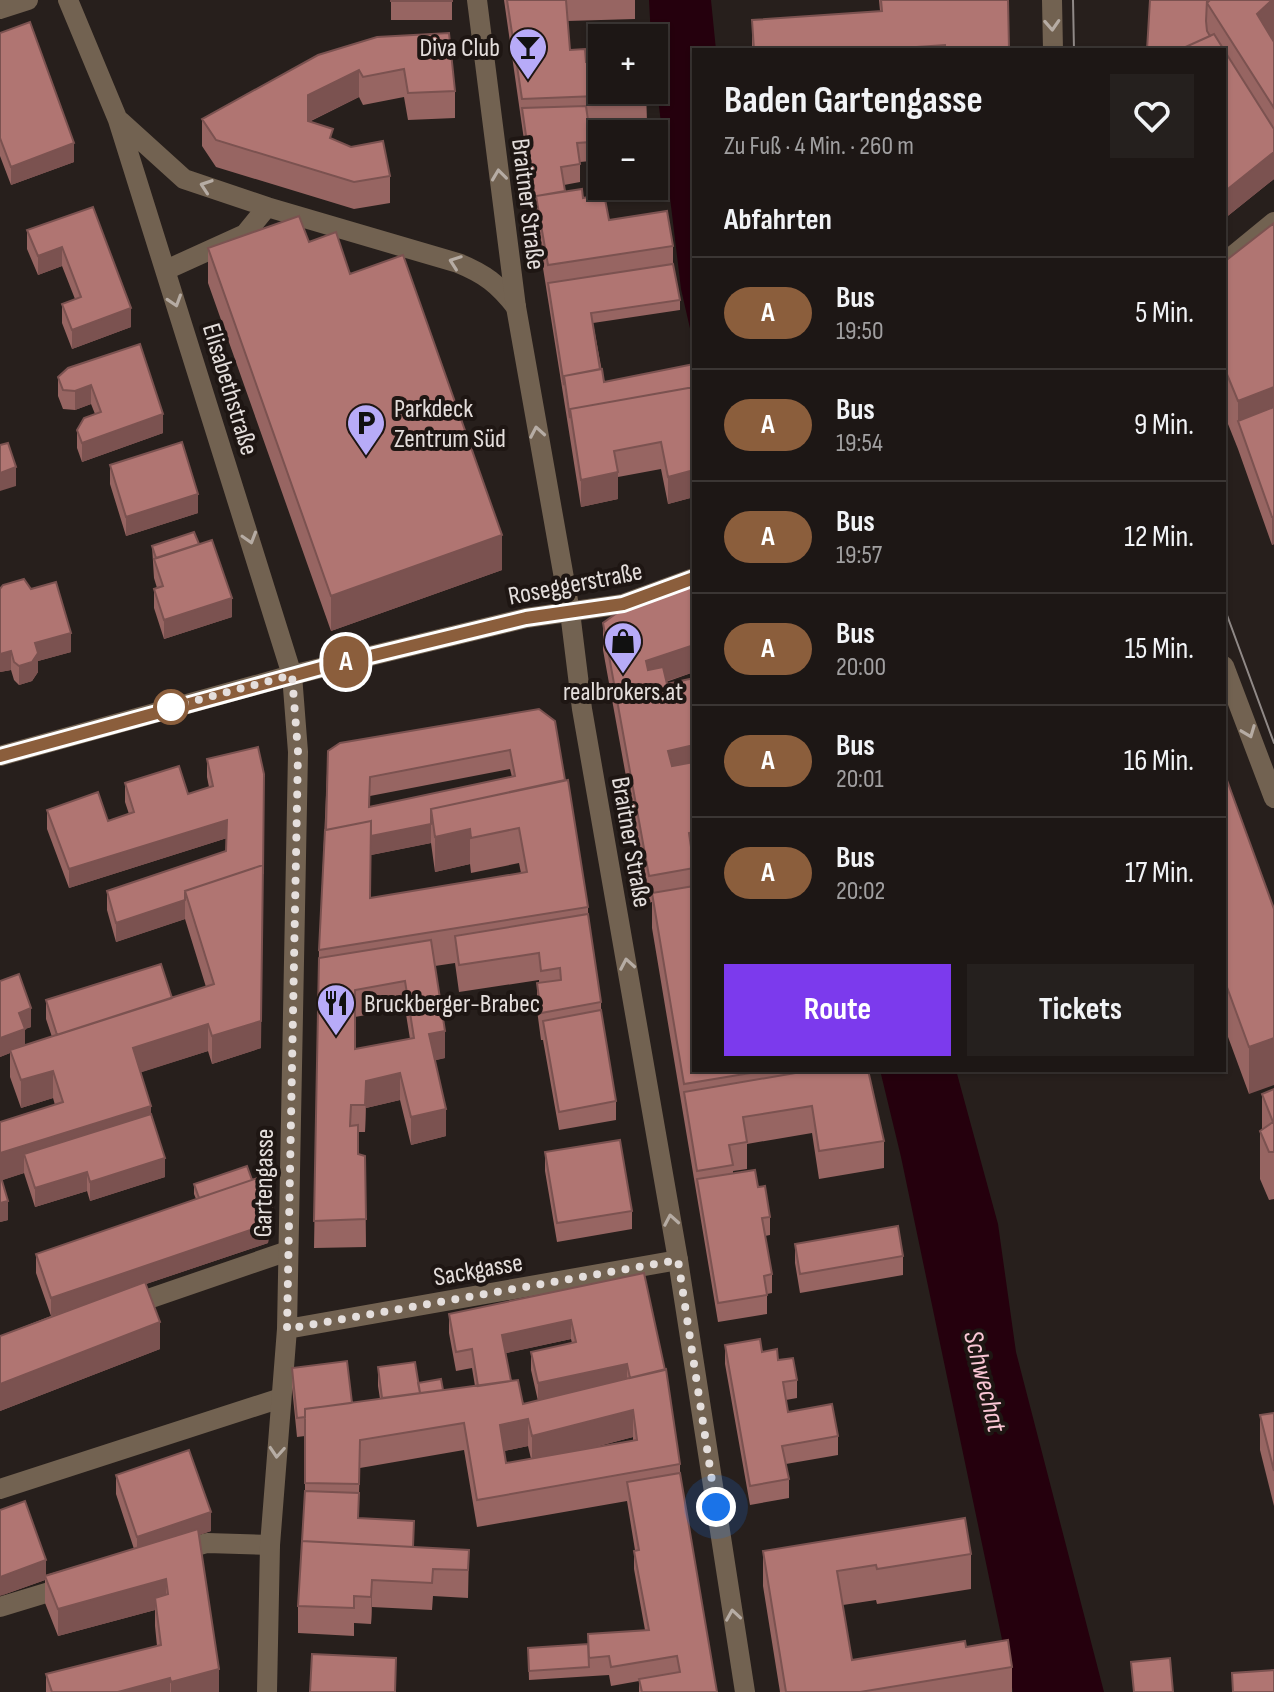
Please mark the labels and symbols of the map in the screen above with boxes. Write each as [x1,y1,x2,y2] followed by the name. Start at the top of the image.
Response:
[1043,19,1060,32] one-way arrow
[507,26,549,81] bar icon: Diva Club
[419,33,500,64] place label: Diva Club
[504,137,551,272] street label: Braitner Straße
[491,168,508,181] one-way arrow
[200,180,214,196] one-way arrow
[448,256,462,272] one-way arrow
[166,293,182,307] one-way arrow
[195,320,264,459] street label: Elisabethstraße
[394,394,506,455] place label: Parkdeck Zentrum Süd
[345,402,387,457] parking icon: Parkdeck Zentrum Süd
[529,425,546,439] one-way arrow
[241,530,257,544] one-way arrow
[506,556,645,613] street label: Roseggerstraße
[602,620,644,675] shop icon: realbrokers.at
[320,636,372,688] line badge: A
[563,677,683,708] place label: realbrokers.at
[154,690,188,724] unlabelled marker
[1239,724,1256,738] one-way arrow
[604,775,657,910] street label: Braitner Straße
[619,957,636,970] one-way arrow
[315,982,357,1037] restaurant icon: Bruckberger-Brabec
[364,989,540,1020] place label: Bruckberger-Brabec
[248,1128,281,1238] street label: Gartengasse
[663,1213,680,1227] one-way arrow
[431,1247,525,1294] street label: Sackgasse
[956,1327,1013,1436] water label: Schwechat
[269,1446,286,1459] one-way arrow
[696,1487,736,1527] your location
[725,1608,742,1622] one-way arrow

